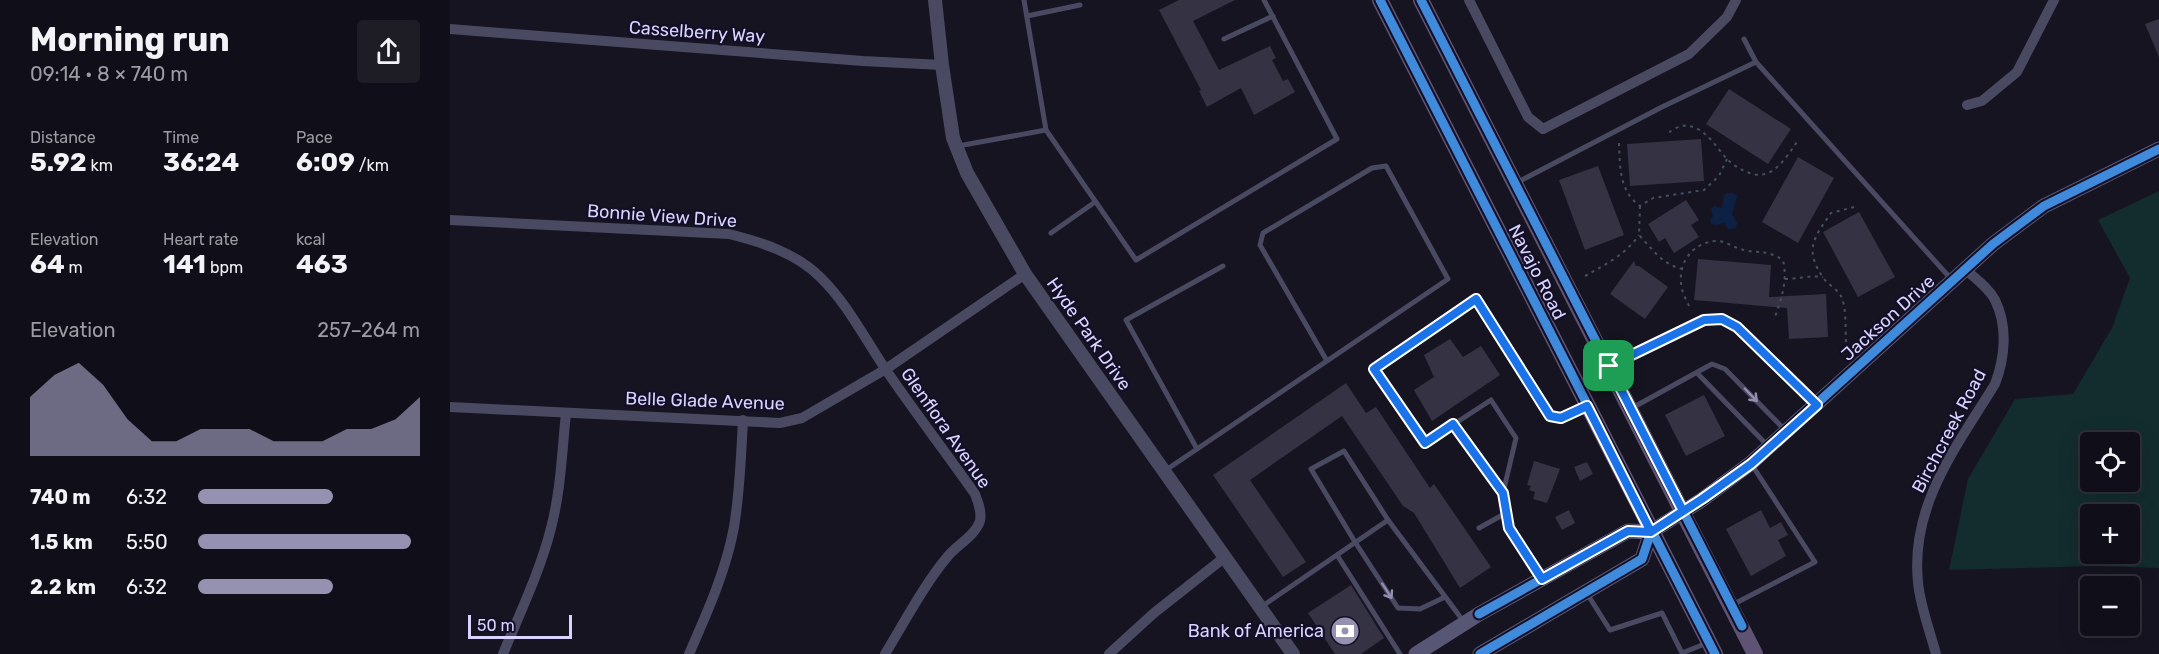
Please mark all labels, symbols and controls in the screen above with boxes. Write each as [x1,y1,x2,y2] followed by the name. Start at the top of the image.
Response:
[628,16,766,48] street label: Casselberry Way
[30,20,230,59] text: Morning run
[357,20,420,83] button: share
[30,62,188,86] text: 09:14 · 8 × 740 m
[30,128,96,147] text: Distance
[163,128,199,147] text: Time
[296,128,333,147] text: Pace
[30,147,87,178] text: 5.92
[163,147,239,178] text: 36:24
[296,147,355,178] text: 6:09
[87,156,113,175] text: km
[355,156,389,175] text: /km
[586,200,738,232] street label: Bonnie View Drive
[1504,221,1570,323] street label: Navajo Road
[30,230,99,249] text: Elevation
[163,230,238,249] text: Heart rate
[296,230,325,249] text: kcal
[30,249,65,280] text: 64
[163,249,206,280] text: 141
[296,249,348,280] text: 463
[65,258,83,277] text: m
[206,258,243,277] text: bpm
[1837,270,1939,366] street label: Jackson Drive
[1042,273,1136,395] street label: Hyde Park Drive
[30,318,116,342] text: Elevation
[317,318,420,342] text: 257–264 m
[1583,340,1634,391] pin
[1592,349,1625,382] icon: arrive
[896,363,996,493] street label: Glenflora Avenue
[1907,365,1991,497] street label: Birchcreek Road
[625,387,785,415] street label: Belle Glade Avenue
[1744,388,1759,403] one-way arrow
[2080,432,2140,636] map controls
[2080,432,2140,492] button: locate
[30,485,91,509] text: 740 m
[126,485,167,509] text: 6:32
[2080,504,2140,564] button: +
[30,530,93,554] text: 1.5 km
[126,530,168,554] text: 5:50
[30,575,96,599] text: 2.2 km
[126,575,167,599] text: 6:32
[2080,576,2140,636] button: −
[1381,583,1393,599] one-way arrow
[468,612,572,640] scale bar
[1329,615,1361,647] bank icon: Bank of America
[477,616,515,635] text: 50 m
[1188,620,1324,642] place label: Bank of America

